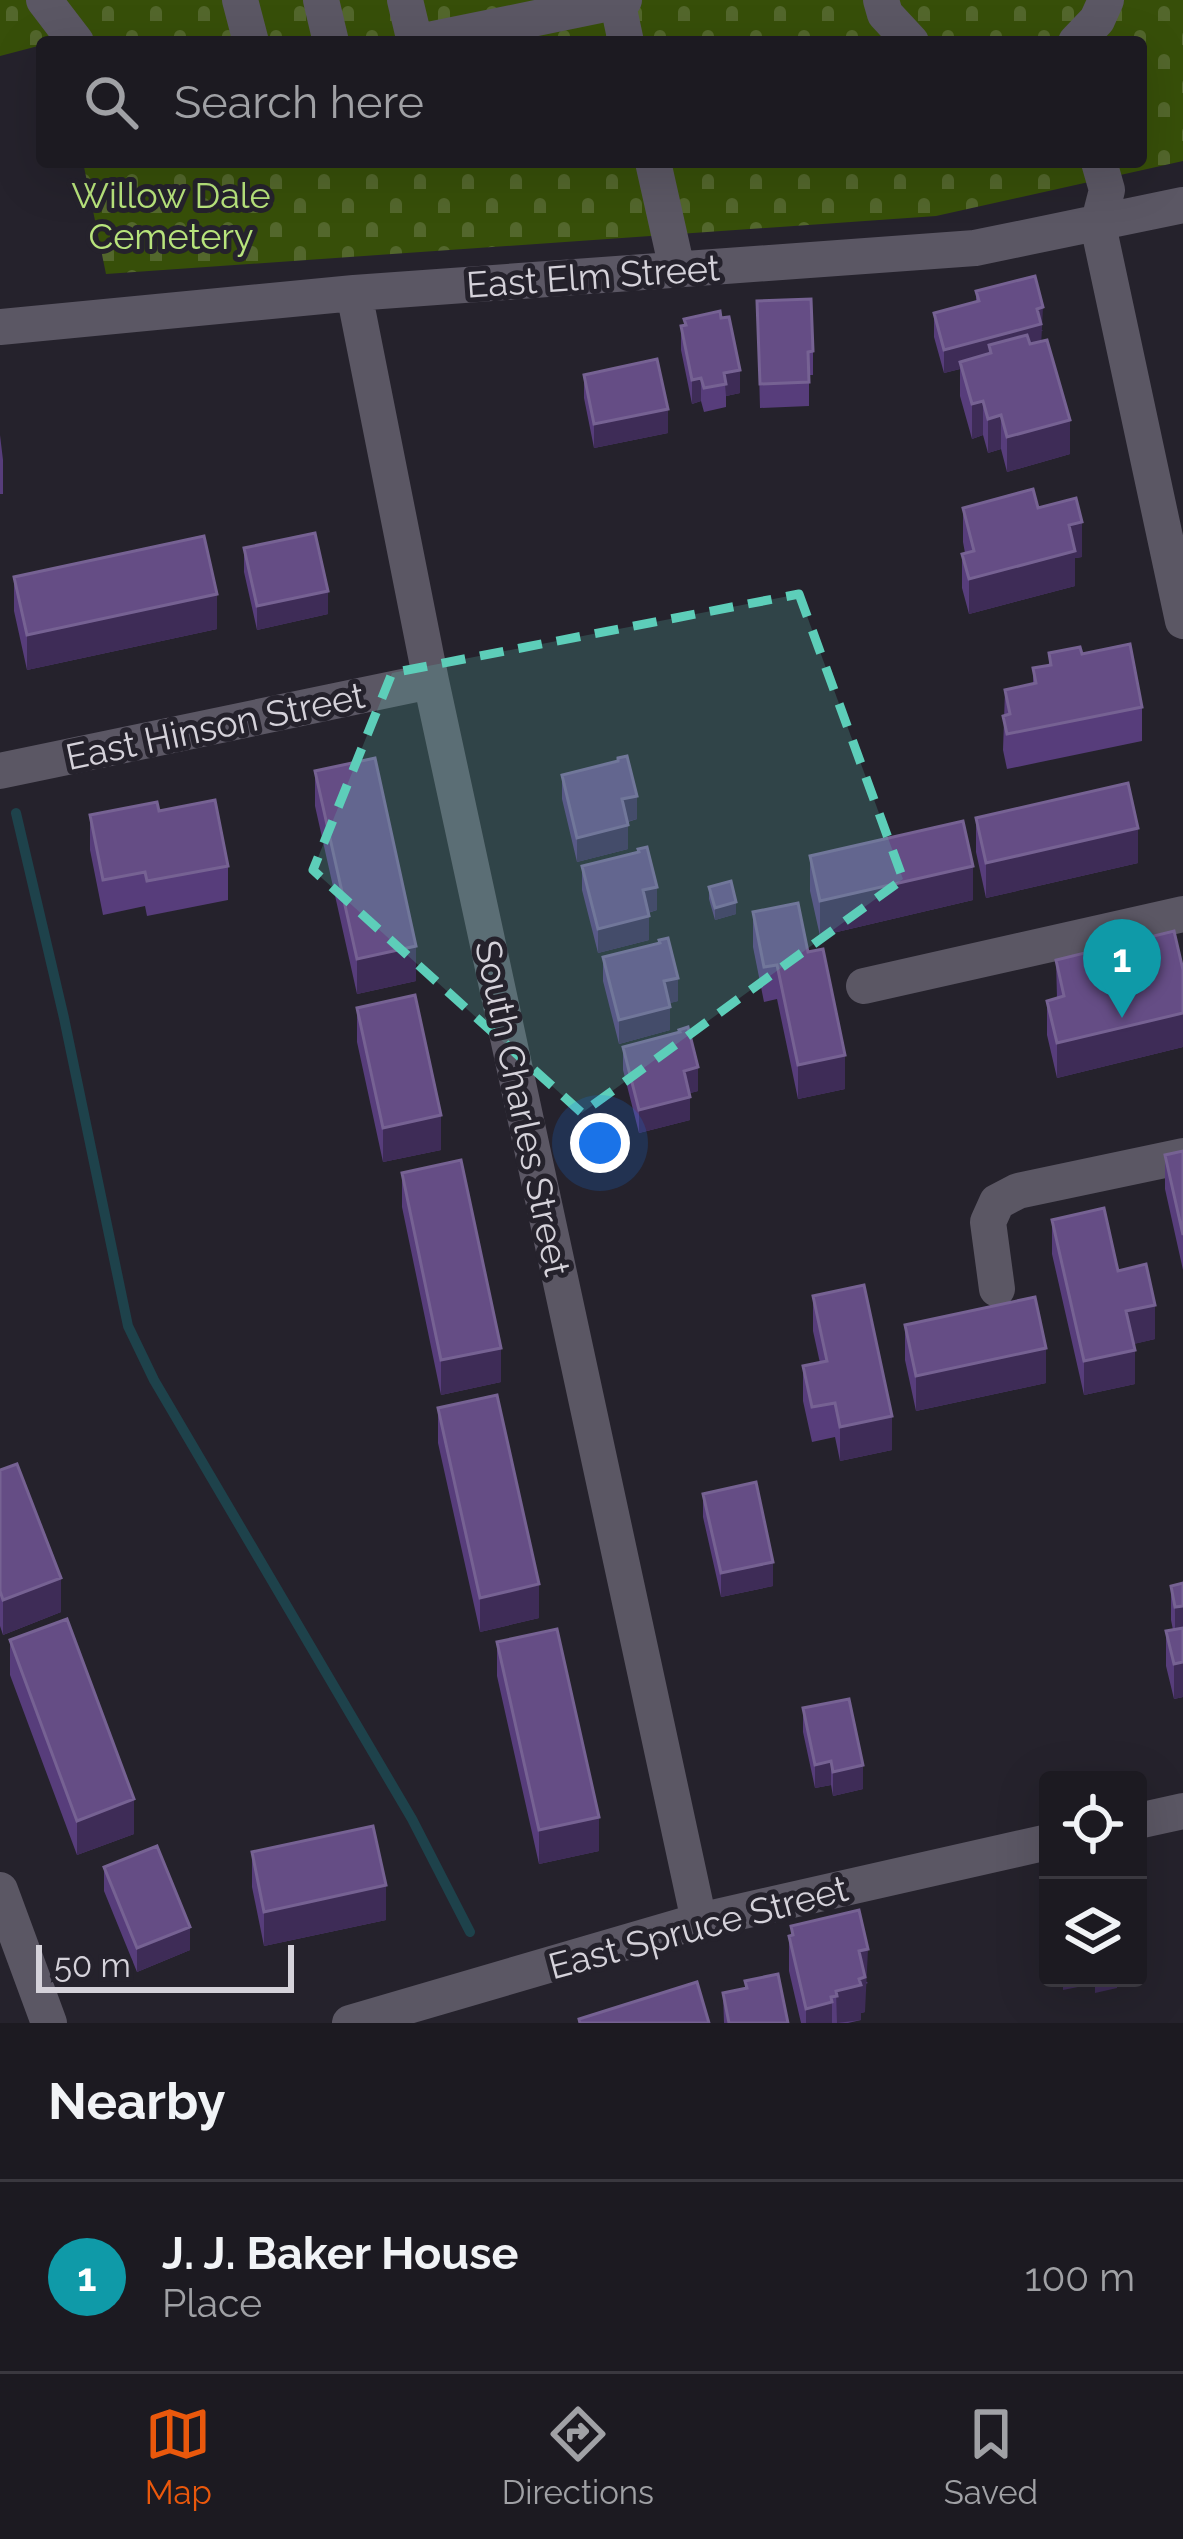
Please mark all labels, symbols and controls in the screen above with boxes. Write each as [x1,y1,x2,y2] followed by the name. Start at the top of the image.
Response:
[36,36,1147,168] search box
[78,69,144,135] icon: search
[174,76,424,129] text: Search here
[71,174,271,257] park label: Willow Dale Cemetery
[465,246,721,306] street label: East Elm Street
[62,674,368,778] street label: East Hinson Street
[1083,919,1161,1018] pin: 1
[467,936,579,1280] street label: South Charles Street
[570,1113,630,1173] your location
[1039,1771,1147,1987] map controls
[1039,1771,1147,1879] button: locate
[544,1867,852,1987] street label: East Spruce Street
[1039,1879,1147,1987] button: layers
[36,1939,294,1992] scale bar
[54,1946,131,1985] text: 50 m
[48,2071,225,2131] text: Nearby
[162,2227,518,2280] text: J. J. Baker House
[77,2254,97,2300] text: 1
[1025,2254,1135,2300] text: 100 m
[162,2280,262,2326] text: Place
[145,2401,212,2512] tab: Map
[502,2401,654,2512] tab: Directions
[944,2401,1038,2512] tab: Saved

